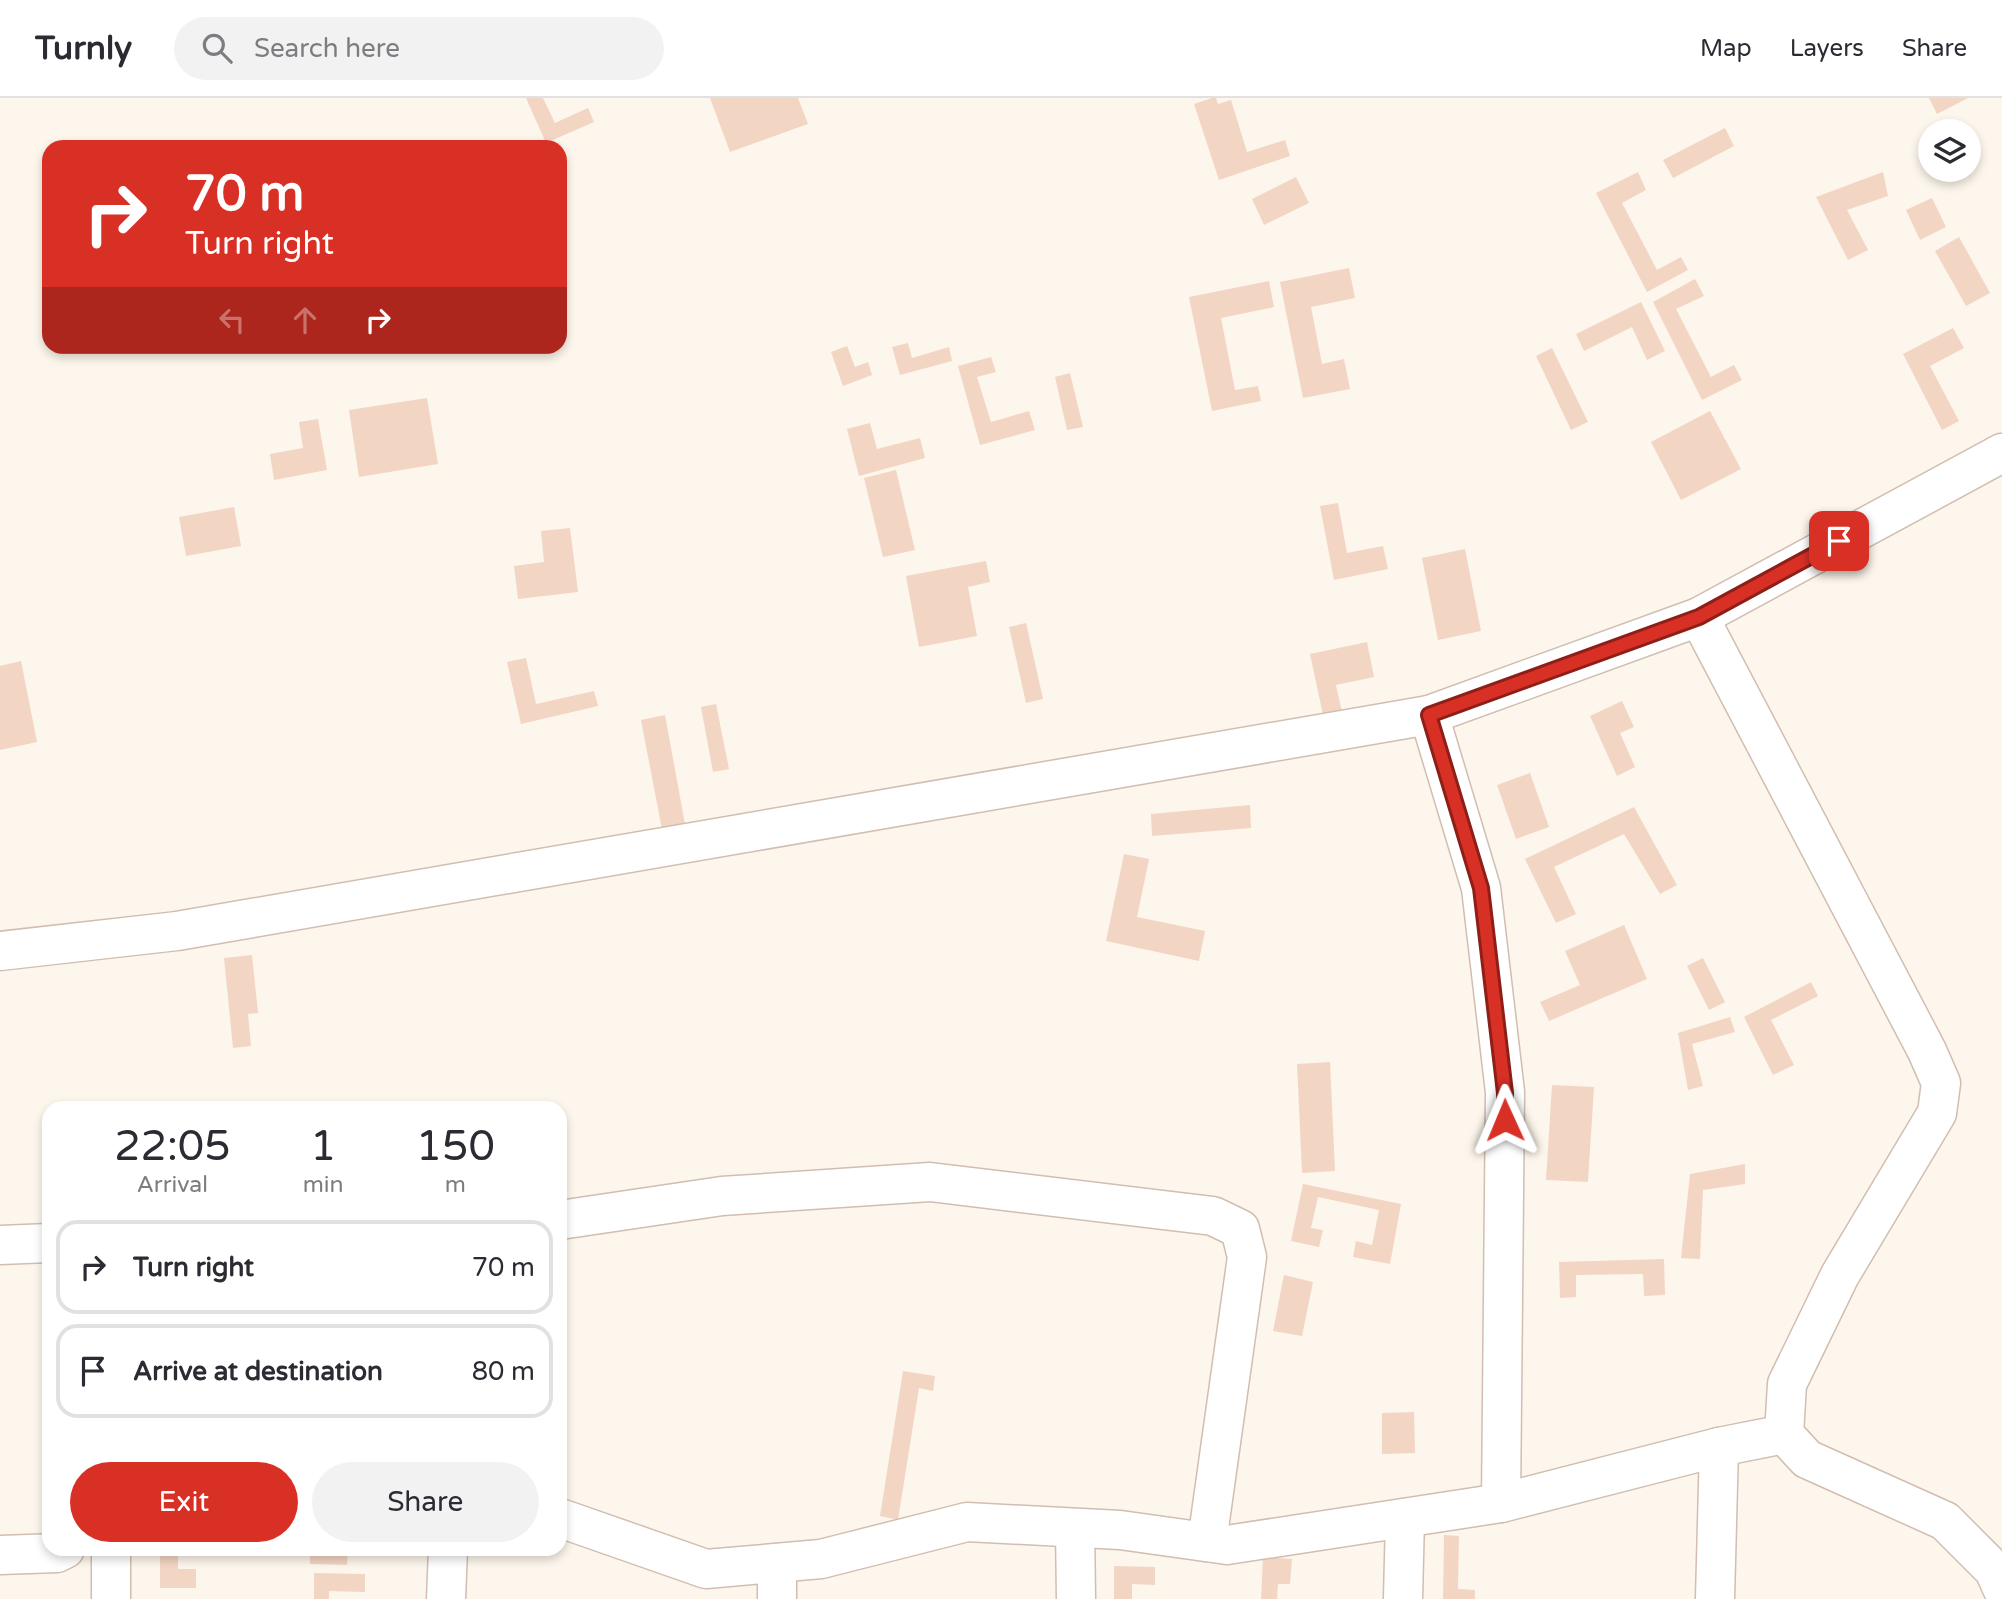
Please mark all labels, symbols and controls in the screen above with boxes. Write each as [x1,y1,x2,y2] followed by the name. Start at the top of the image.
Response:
[174,17,664,80] search box
[35,29,132,68] text: Turnly
[198,29,236,67] icon: search
[254,33,400,64] text: Search here
[1700,34,1752,63] text: Map
[1790,34,1864,63] text: Layers
[1902,34,1967,63] text: Share
[1918,119,1981,182] map controls
[1918,119,1981,182] button: layers
[185,165,304,224] text: 70 m
[70,168,161,259] icon: right
[185,225,334,263] text: Turn right
[213,301,251,339] icon: left
[286,301,324,339] icon: ahead
[359,301,397,339] icon: right
[1809,511,1869,571] pin
[1820,522,1858,560] icon: arrive
[1468,1083,1542,1157] position arrow
[114,1121,231,1172] text: 22:05
[310,1121,336,1172] text: 1
[416,1121,495,1172] text: 150
[137,1171,208,1199] text: Arrival
[303,1171,344,1199] text: min
[445,1171,466,1199] text: m
[74,1248,112,1286] icon: right
[133,1252,254,1283] text: Turn right
[472,1252,535,1283] text: 70 m
[74,1352,112,1390] icon: arrive
[133,1356,383,1387] text: Arrive at destination
[472,1356,535,1387] text: 80 m
[70,1462,298,1542] button: Exit
[312,1462,539,1542] button: Share

